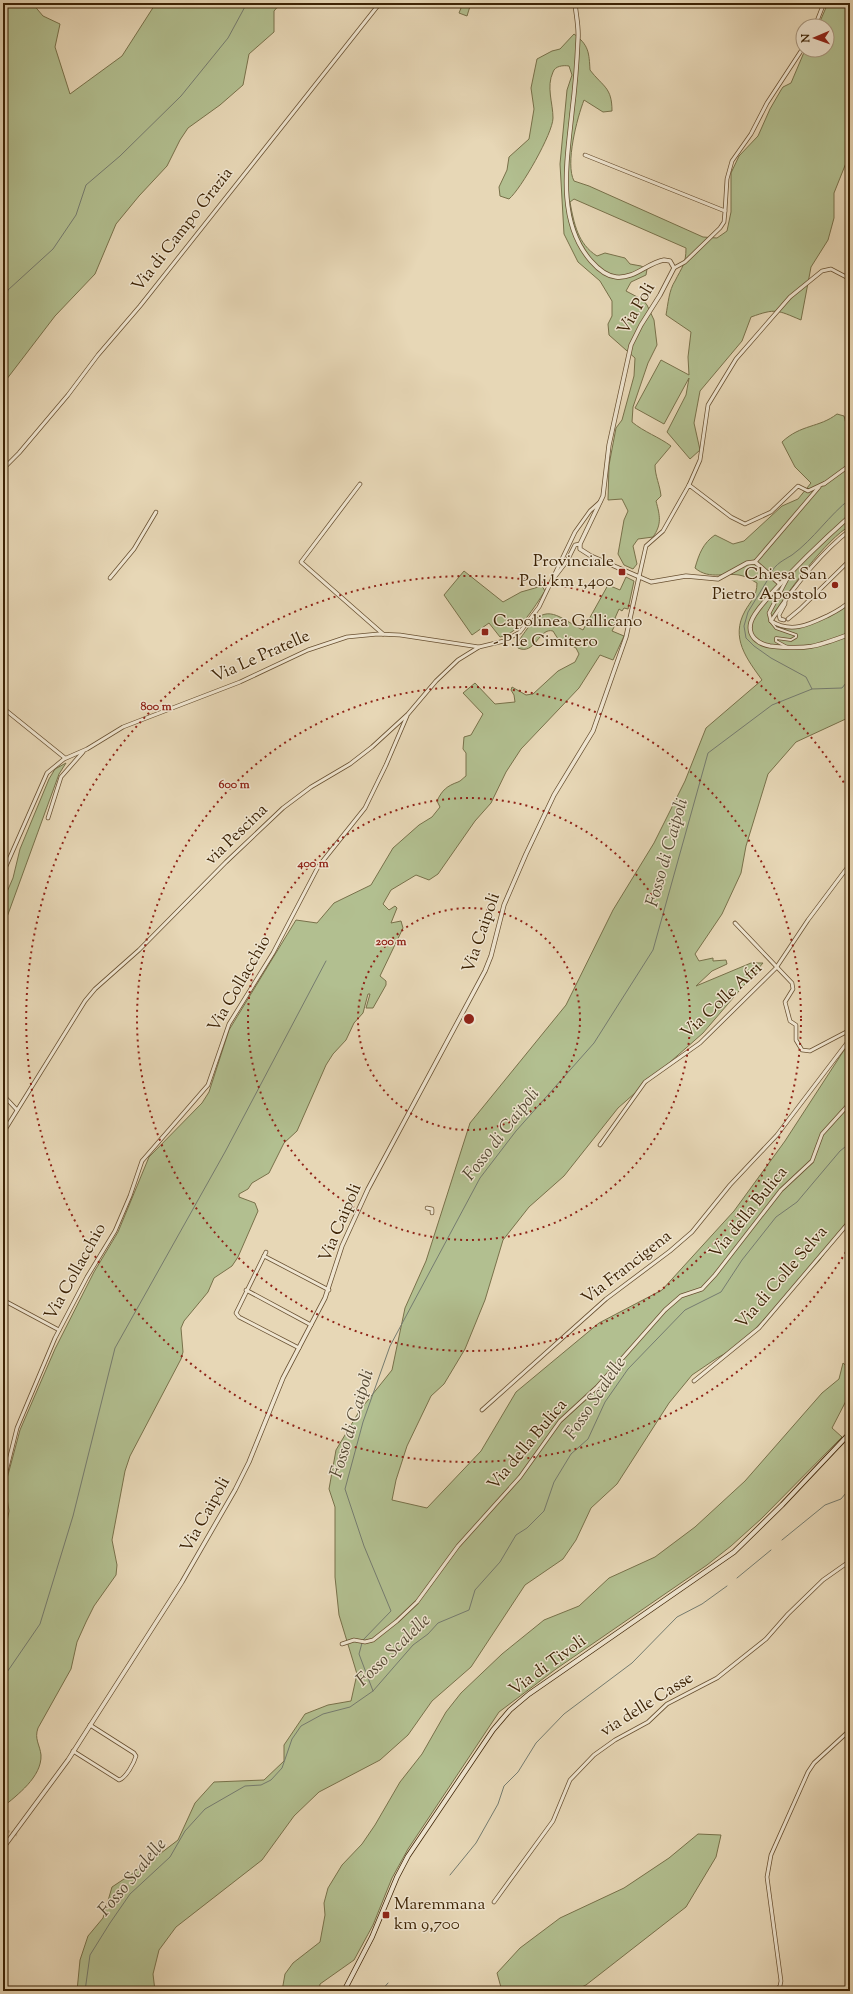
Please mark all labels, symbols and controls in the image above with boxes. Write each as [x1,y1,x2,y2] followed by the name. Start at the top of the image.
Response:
[795,18,835,58] north arrow
[798,33,814,44] text: N
[127,163,239,297] street label: Via di Campo Grazia
[612,278,662,340] street label: Via Poli
[519,550,614,594] place label: Provinciale Poli km 1,400
[712,563,827,607] place label: Chiesa San Pietro Apostolo
[617,567,627,577] marker: Provinciale Poli km 1,400
[830,580,840,590] marker: Chiesa San Pietro Apostolo
[493,610,642,654] place label: Capolinea Gallicano - P.le Cimitero
[208,625,314,689] street label: Via Le Pratelle
[480,627,490,637] marker: Capolinea Gallicano - P.le Cimitero
[140,698,172,716] text: 800 m
[218,776,250,794] text: 600 m
[640,796,696,910] water label: Fosso di Caipoli
[200,799,274,871] street label: via Pescina
[296,855,329,873] text: 400 m
[457,890,507,976] street label: Via Caipoli
[203,931,277,1037] street label: Via Collacchio
[376,933,406,951] text: 200 m
[676,957,768,1045] street label: Via Colle Afri
[462,1012,476,1026] centre of rings
[457,1083,547,1187] water label: Fosso di Caipoli
[704,1162,794,1264] street label: Via della Bulica
[314,1180,368,1266] street label: Via Caipoli
[39,1219,113,1325] street label: Via Collacchio
[730,1221,834,1335] street label: Via di Colle Selva
[577,1225,677,1311] street label: Via Francigena
[559,1352,633,1446] water label: Fosso Scalelle
[324,1367,382,1481] water label: Fosso di Caipoli
[483,1394,574,1496] street label: Via della Bulica
[175,1473,237,1557] street label: Via Caipoli
[351,1609,437,1693] water label: Fosso Scalelle
[504,1630,592,1702] street label: Via di Tivoli
[596,1667,698,1743] street label: via delle Casse
[93,1833,173,1923] water label: Fosso Scalelle
[394,1893,486,1937] place label: Maremmana km 9,700
[381,1910,391,1920] marker: Maremmana km 9,700

